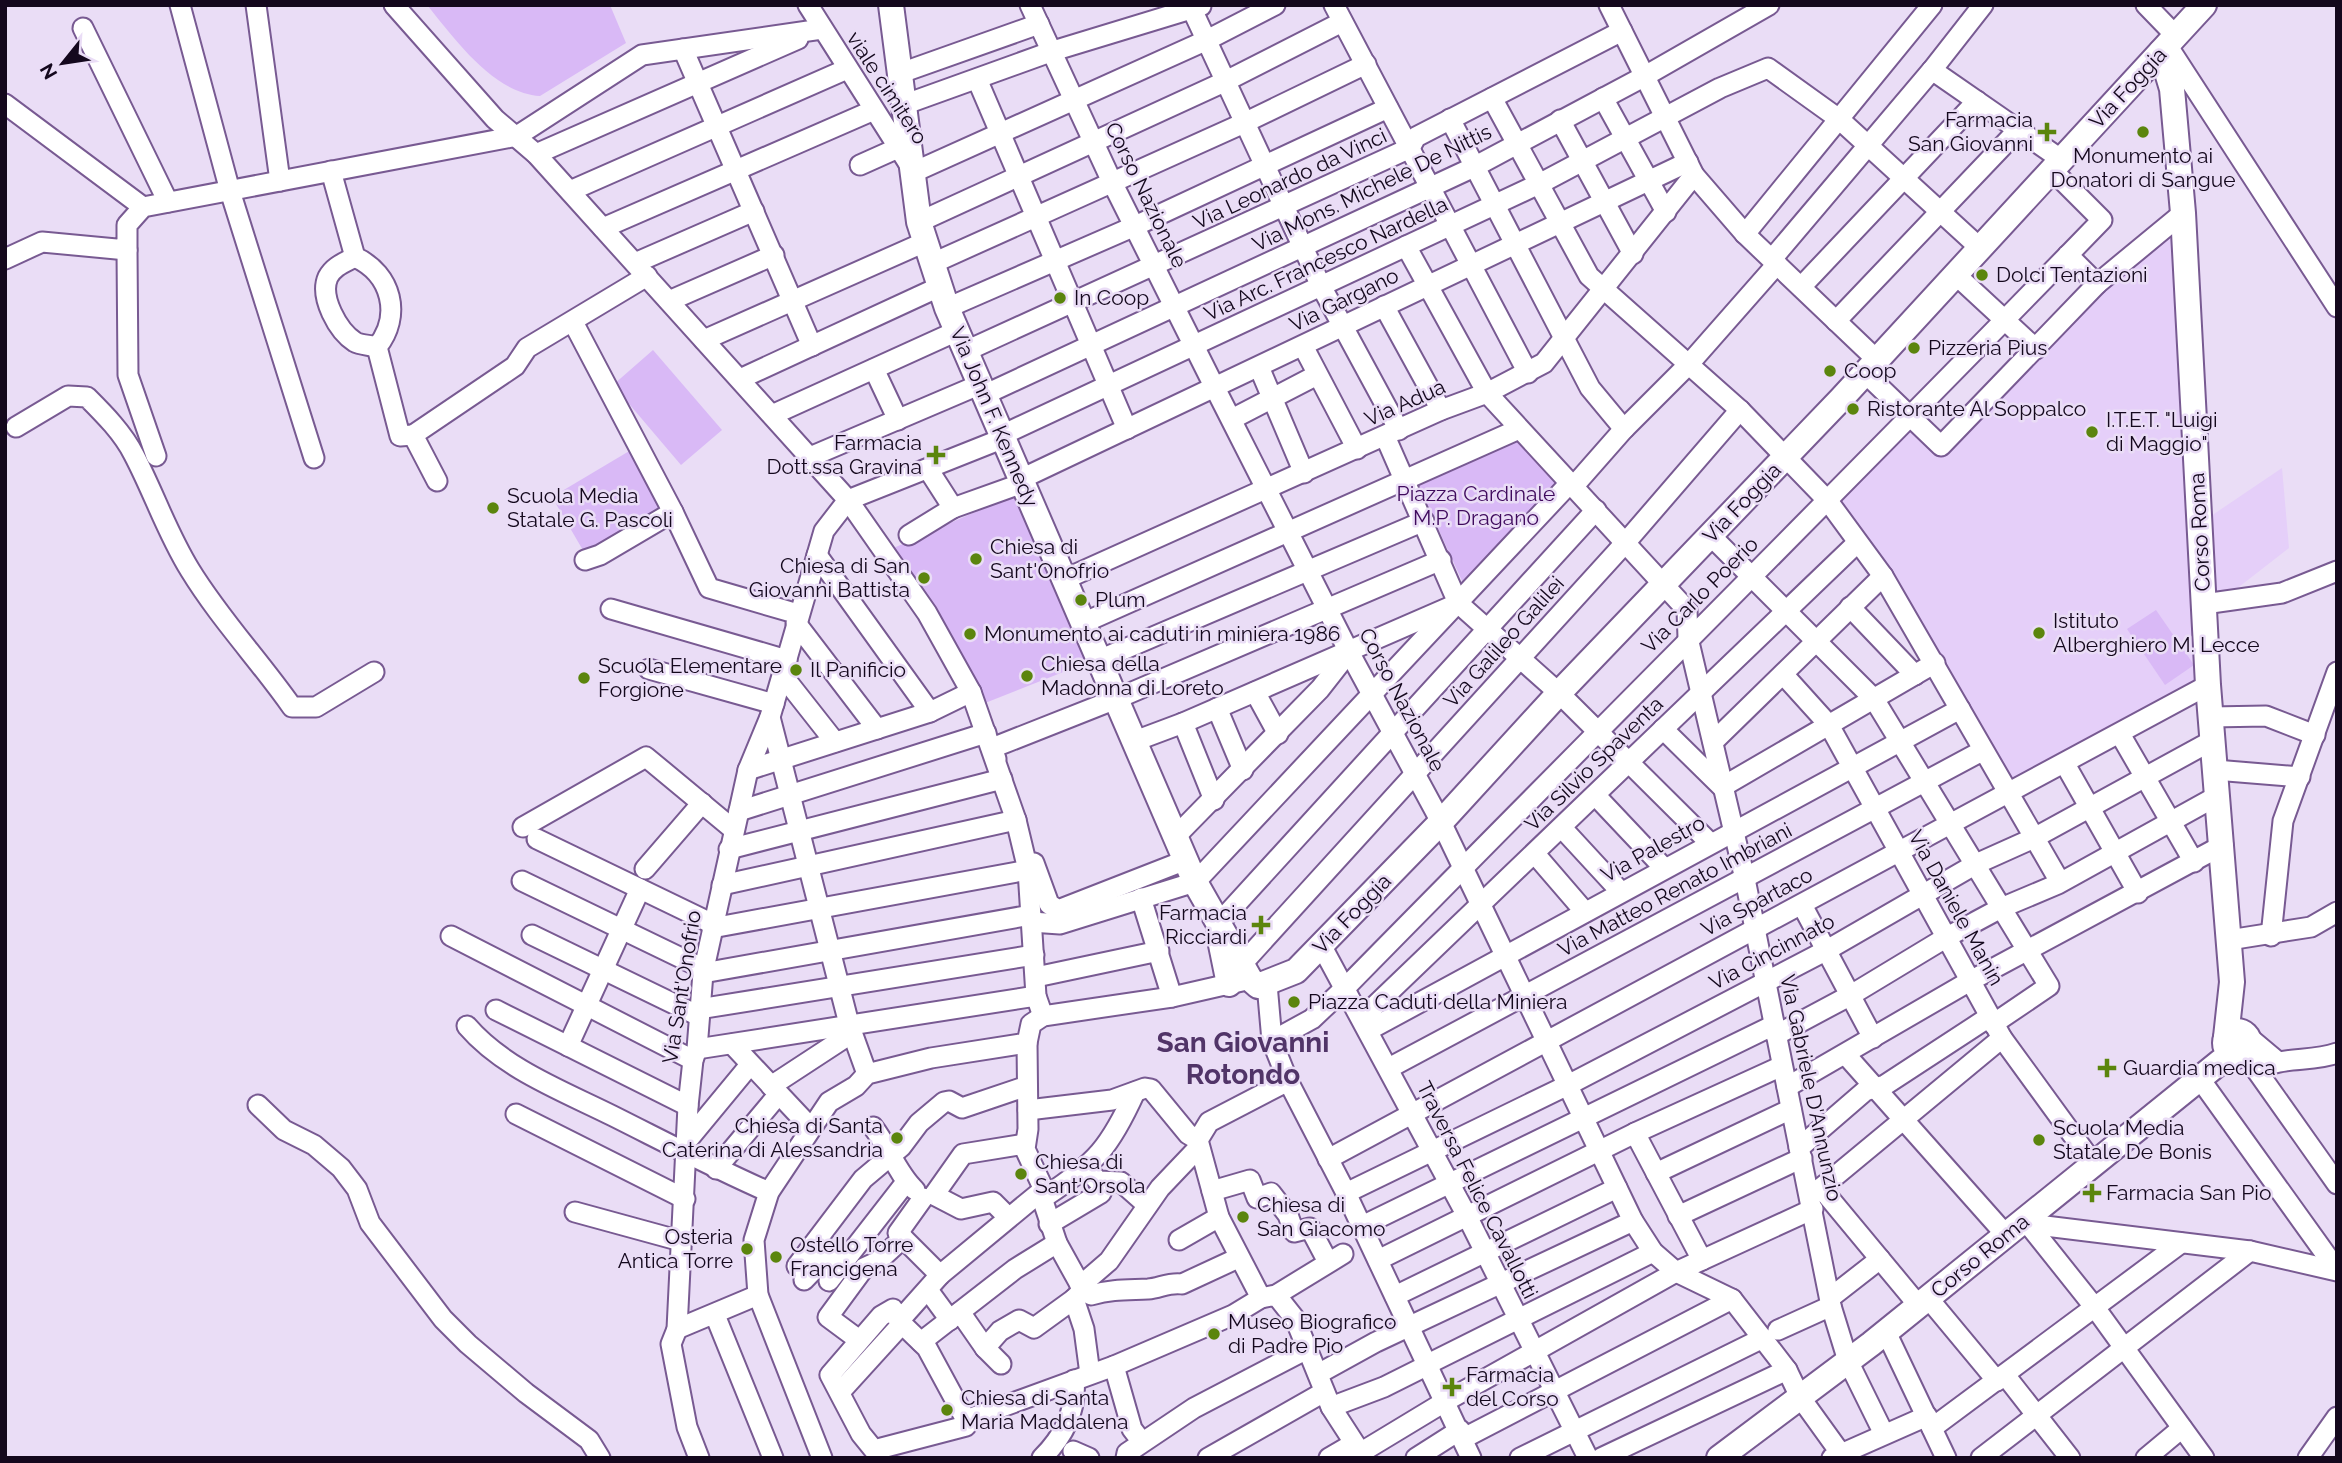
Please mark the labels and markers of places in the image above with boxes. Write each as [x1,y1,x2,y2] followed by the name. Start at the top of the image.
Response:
[1908,107,2033,156] place label: Farmacia San Giovanni
[2039,124,2055,140] marker: Farmacia San Giovanni
[2135,124,2151,140] marker: Monumento ai Donatori di Sangue
[2051,143,2235,192] place label: Monumento ai Donatori di Sangue
[1996,262,2148,287] place label: Dolci Tentazioni
[1974,267,1990,283] marker: Dolci Tentazioni
[1074,285,1149,310] place label: In Coop
[1052,290,1068,306] marker: In Coop
[1928,335,2047,360] place label: Pizzeria Pius
[1906,340,1922,356] marker: Pizzeria Pius
[1844,358,1896,383] place label: Coop
[1822,363,1838,379] marker: Coop
[1867,396,2086,421] place label: Ristorante Al Soppalco
[1845,401,1861,417] marker: Ristorante Al Soppalco
[2106,407,2218,456] place label: I.T.E.T. "Luigi di Maggio"
[2084,424,2100,440] marker: I.T.E.T. "Luigi di Maggio"
[767,430,922,479] place label: Farmacia Dott.ssa Gravina
[928,447,944,463] marker: Farmacia Dott.ssa Gravina
[507,483,673,532] place label: Scuola Media Statale G. Pascoli
[485,500,501,516] marker: Scuola Media Statale G. Pascoli
[990,534,1109,583] place label: Chiesa di Sant'Onofrio
[968,551,984,567] marker: Chiesa di Sant'Onofrio
[749,553,910,602] place label: Chiesa di San Giovanni Battista
[916,570,932,586] marker: Chiesa di San Giovanni Battista
[1095,587,1146,612] place label: Plum
[1073,592,1089,608] marker: Plum
[2053,608,2260,657] place label: Istituto Alberghiero M. Lecce
[984,621,1341,646] place label: Monumento ai caduti in miniera 1986
[2031,625,2047,641] marker: Istituto Alberghiero M. Lecce
[962,626,978,642] marker: Monumento ai caduti in miniera 1986
[1041,651,1224,700] place label: Chiesa della Madonna di Loreto
[598,653,782,702] place label: Scuola Elementare Forgione
[810,657,906,682] place label: Il Panificio
[788,662,804,678] marker: Il Panificio
[1019,668,1035,684] marker: Chiesa della Madonna di Loreto
[576,670,592,686] marker: Scuola Elementare Forgione
[1159,900,1247,949] place label: Farmacia Ricciardi
[1253,917,1269,933] marker: Farmacia Ricciardi
[1308,989,1567,1014] place label: Piazza Caduti della Miniera
[1286,994,1302,1010] marker: Piazza Caduti della Miniera
[2123,1055,2276,1080] place label: Guardia medica
[2097,1058,2117,1078] marker: Guardia medica
[662,1113,883,1162] place label: Chiesa di Santa Caterina di Alessandria
[2053,1115,2212,1164] place label: Scuola Media Statale De Bonis
[889,1130,905,1146] marker: Chiesa di Santa Caterina di Alessandria
[2031,1132,2047,1148] marker: Scuola Media Statale De Bonis
[1035,1149,1145,1198] place label: Chiesa di Sant'Orsola
[1013,1166,1029,1182] marker: Chiesa di Sant'Orsola
[2106,1180,2271,1205] place label: Farmacia San Pio
[2084,1185,2100,1201] marker: Farmacia San Pio
[1257,1192,1386,1241] place label: Chiesa di San Giacomo
[1235,1209,1251,1225] marker: Chiesa di San Giacomo
[618,1224,733,1273] place label: Osteria Antica Torre
[790,1232,913,1281] place label: Ostello Torre Francigena
[739,1241,755,1257] marker: Osteria Antica Torre
[768,1249,784,1265] marker: Ostello Torre Francigena
[1228,1309,1396,1358] place label: Museo Biografico di Padre Pio
[1206,1326,1222,1342] marker: Museo Biografico di Padre Pio
[1466,1362,1559,1411] place label: Farmacia del Corso
[1444,1379,1460,1395] marker: Farmacia del Corso
[961,1385,1129,1434] place label: Chiesa di Santa Maria Maddalena
[939,1402,955,1418] marker: Chiesa di Santa Maria Maddalena

